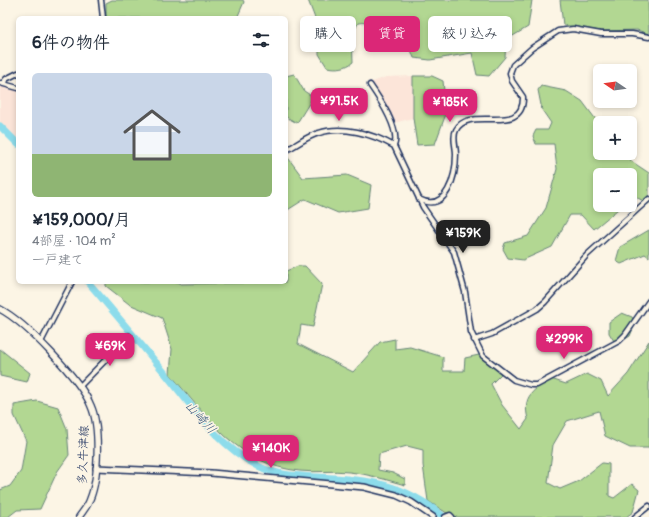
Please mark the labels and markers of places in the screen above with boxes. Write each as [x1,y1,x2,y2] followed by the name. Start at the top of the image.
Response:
[306,88,372,122] pin: ¥91.5K
[422,89,478,123] pin: ¥185K
[435,220,491,254] pin: ¥159K
[536,326,592,360] pin: ¥299K
[86,333,134,367] pin: ¥69K
[243,435,299,469] pin: ¥140K

